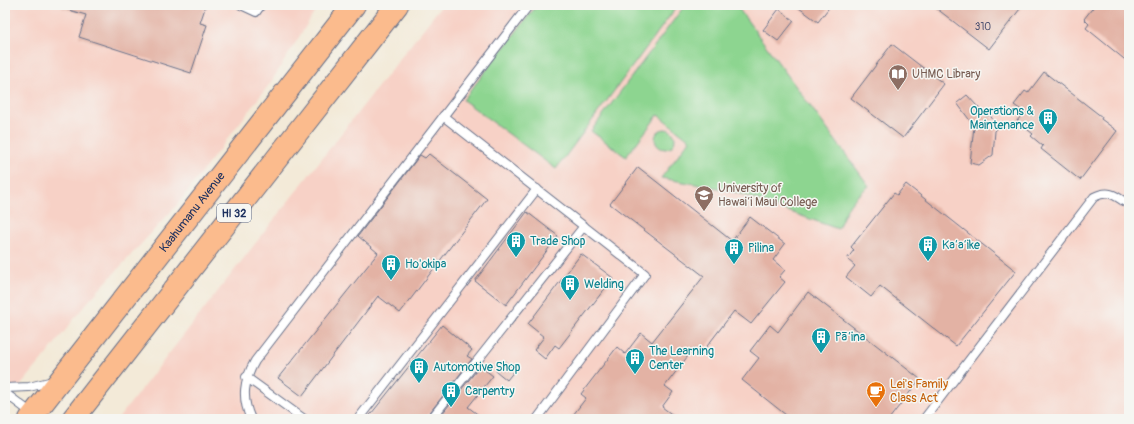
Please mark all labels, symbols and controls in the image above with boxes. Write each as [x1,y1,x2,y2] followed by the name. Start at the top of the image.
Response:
[975,21,991,33] house number: 310
[887,63,909,91] library icon: UHMC Library
[912,67,980,82] place label: UHMC Library
[970,104,1034,133] place label: Operations & Maintenance
[1037,107,1059,135] building icon: Operations & Maintenance
[156,169,228,255] street label: Kaahumanu Avenue
[718,181,817,210] place label: University of Hawai‘i Maui College
[693,184,715,212] school or university icon: University of Hawai‘i Maui College
[217,204,251,222] road number: HI 32
[505,230,527,258] building icon: Trade Shop
[530,234,586,249] place label: Trade Shop
[917,234,939,262] building icon: Ka‘a‘ike
[723,237,745,265] building icon: Pilina
[942,238,980,253] place label: Ka‘a‘ike
[748,241,774,256] place label: Pilina
[380,253,402,281] building icon: Ho'okipa
[405,257,447,272] place label: Ho'okipa
[559,273,581,301] building icon: Welding
[584,277,624,292] place label: Welding
[810,326,832,354] building icon: Pā‘ina
[835,330,866,345] place label: Pā‘ina
[649,344,714,373] place label: The Learning Center
[624,347,646,375] building icon: The Learning Center
[408,356,430,384] building icon: Automotive Shop
[433,360,521,375] place label: Automotive Shop
[890,377,948,406] place label: Lei's Family Class Act
[440,380,462,408] building icon: Carpentry
[865,380,887,408] cafe icon: Lei's Family Class Act
[465,384,515,399] place label: Carpentry

